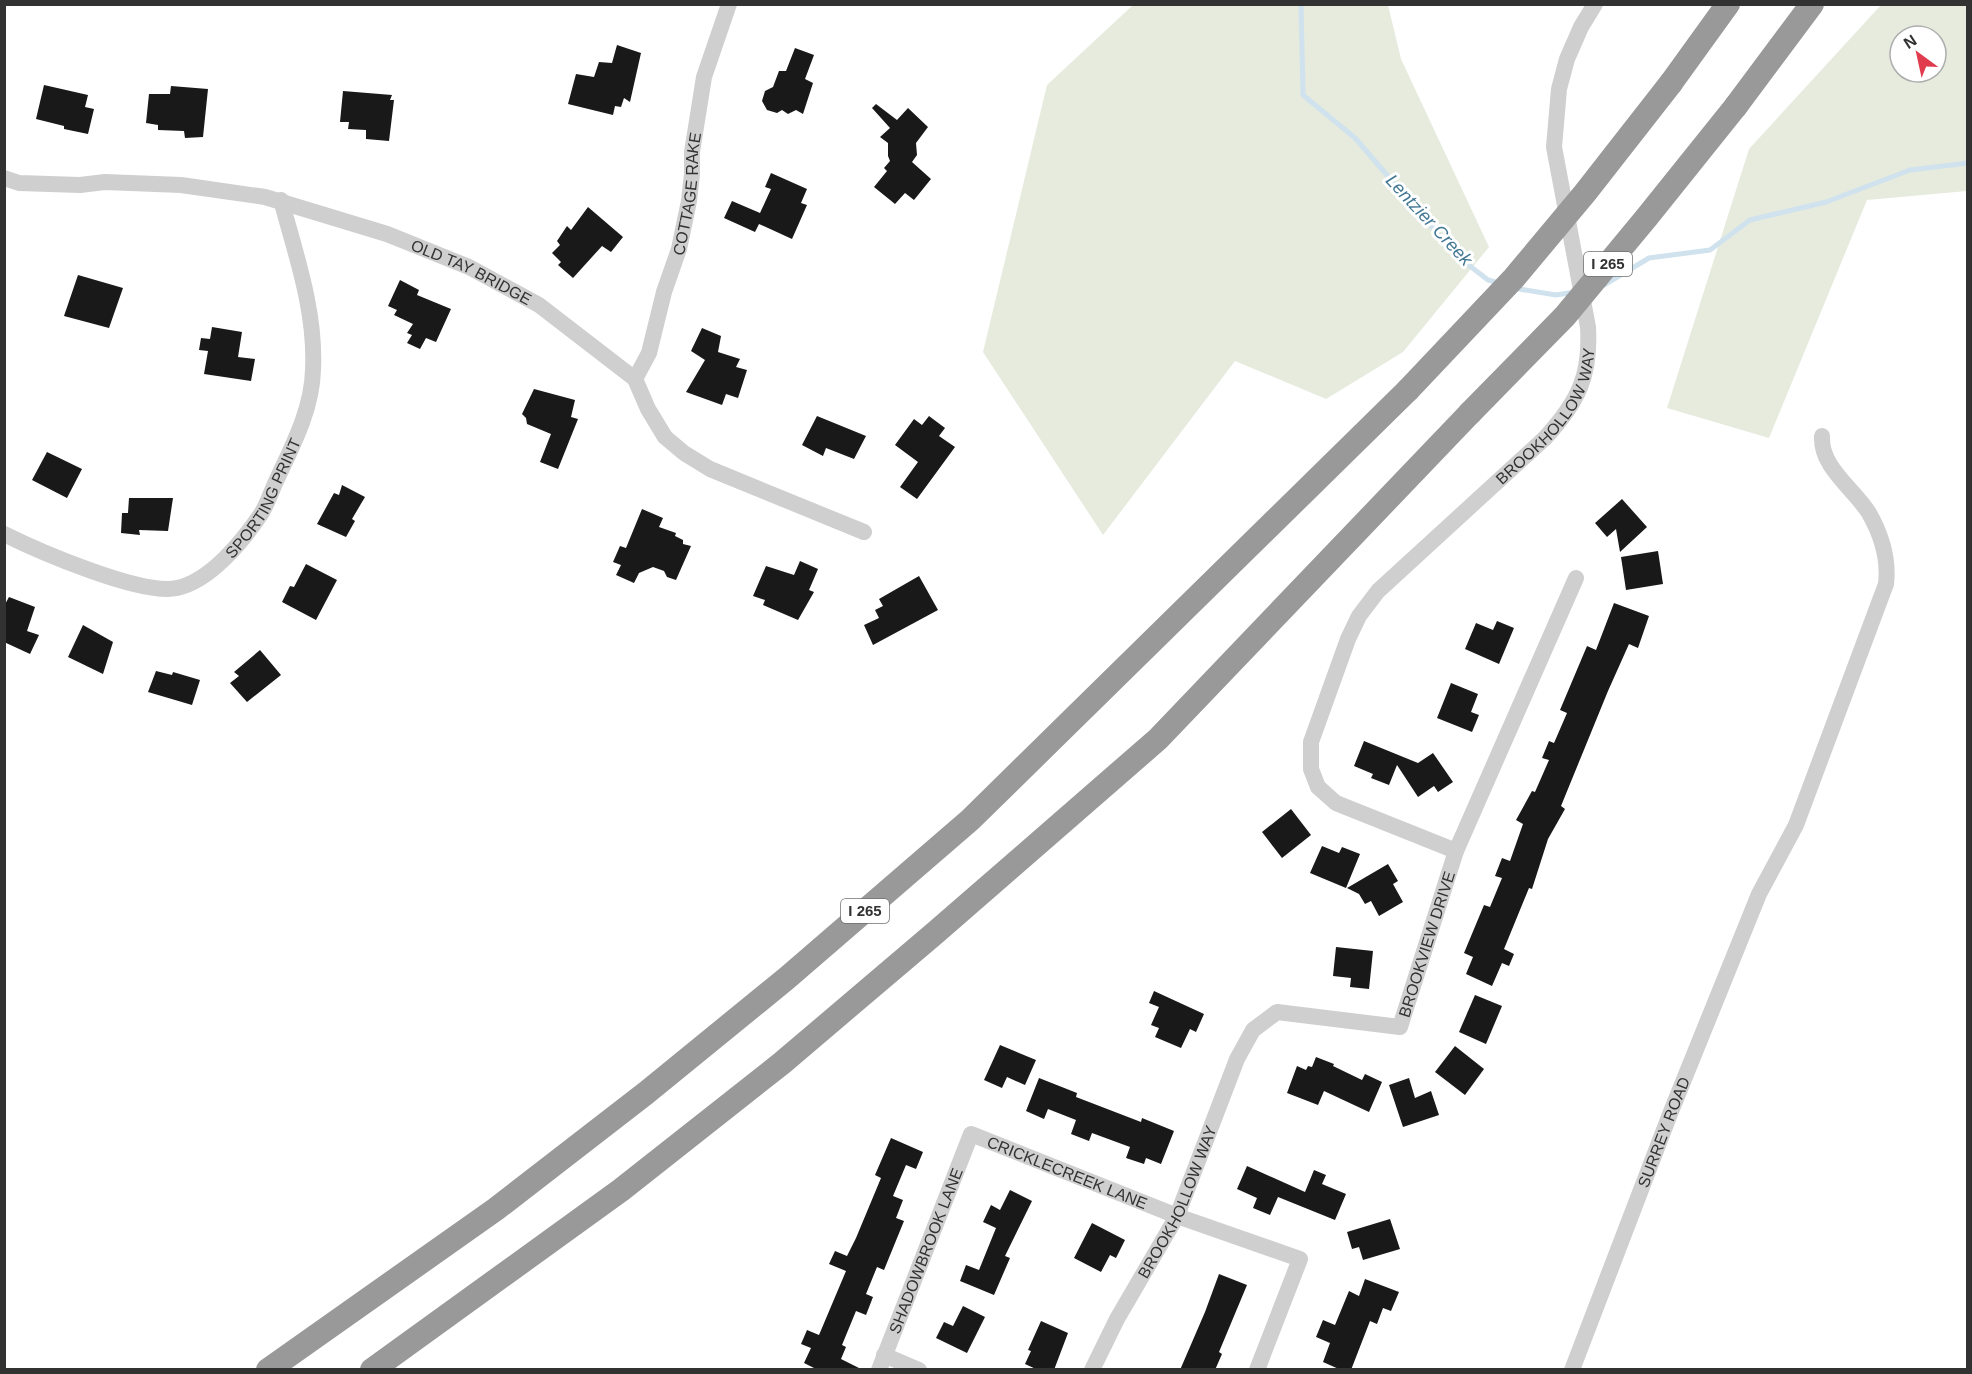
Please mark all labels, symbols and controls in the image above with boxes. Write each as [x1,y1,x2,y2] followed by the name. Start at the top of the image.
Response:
[1888,24,1948,84] north arrow
[1901,32,1920,52] text: N
[669,131,704,258] street label: COTTAGE RAKE
[1382,170,1477,270] water label: Lentzier Creek
[409,237,534,308] street label: OLD TAY BRIDGE
[1584,252,1632,276] road number: I 265
[1493,347,1597,488] street label: BROOKHOLLOW WAY
[222,436,304,562] street label: SPORTING PRINT
[1396,869,1458,1019] street label: BROOKVIEW DRIVE
[841,899,889,923] road number: I 265
[1635,1074,1693,1190] street label: SURREY ROAD
[1135,1123,1220,1281] street label: BROOKHOLLOW WAY
[985,1133,1150,1212] street label: CRICKLECREEK LANE
[886,1166,966,1336] street label: SHADOWBROOK LANE

